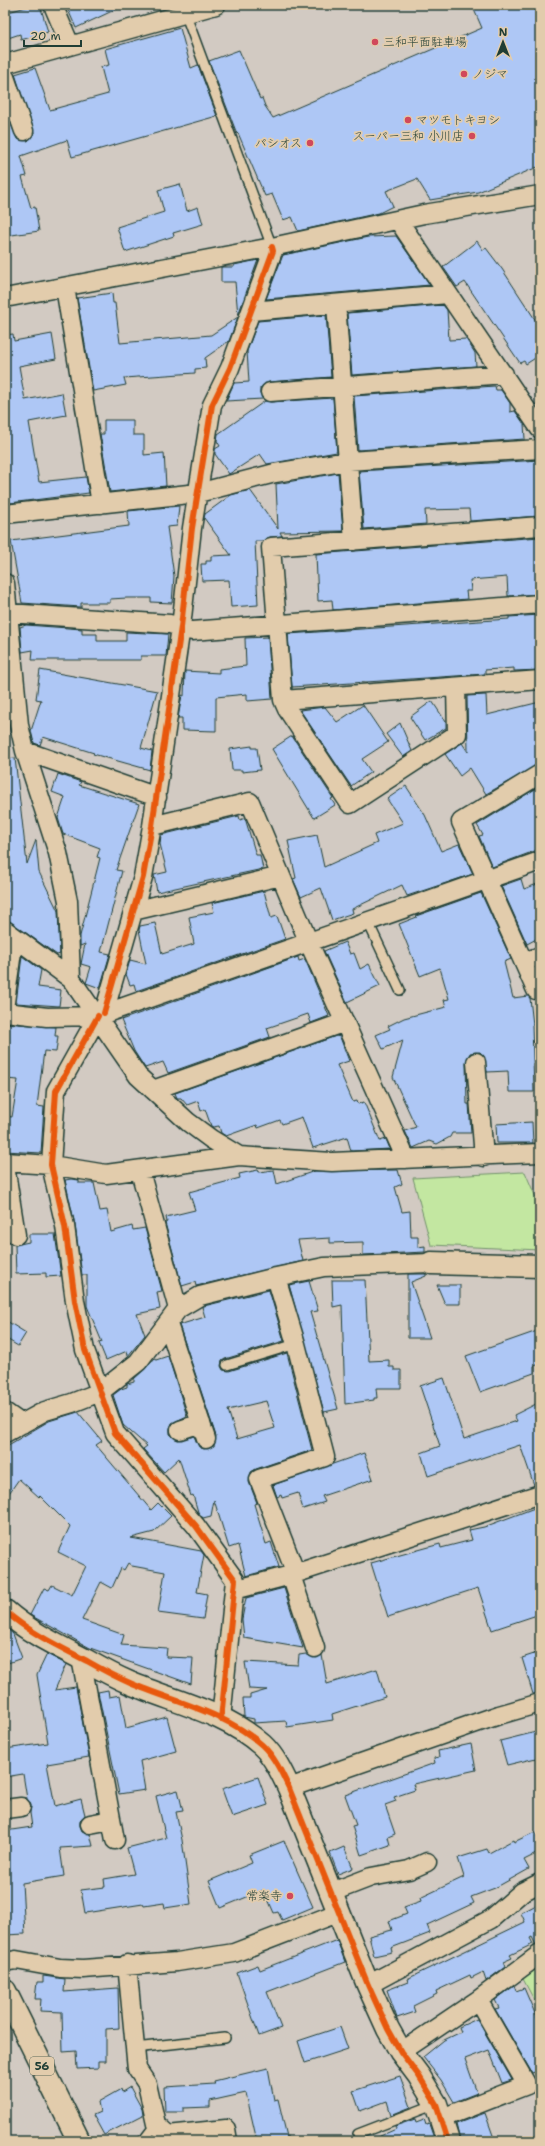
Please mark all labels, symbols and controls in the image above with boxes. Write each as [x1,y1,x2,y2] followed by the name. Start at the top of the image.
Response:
[24,22,81,48] scale bar
[483,22,523,62] north arrow
[499,25,508,40] text: N
[30,28,61,44] text: 20 m
[383,34,467,50] place label: 三和平面駐車場
[370,37,380,47] marker: 三和平面駐車場
[472,66,508,82] place label: ノジマ
[459,69,469,79] marker: ノジマ
[416,112,500,128] place label: マツモトキヨシ
[403,115,413,125] marker: マツモトキヨシ
[352,128,464,144] place label: スーパー三和 小川店
[467,131,477,141] marker: スーパー三和 小川店
[255,135,302,151] place label: パシオス
[305,138,315,148] marker: パシオス
[246,1888,282,1904] place label: 常楽寺
[285,1891,295,1901] marker: 常楽寺
[30,2057,54,2075] road number: 56

